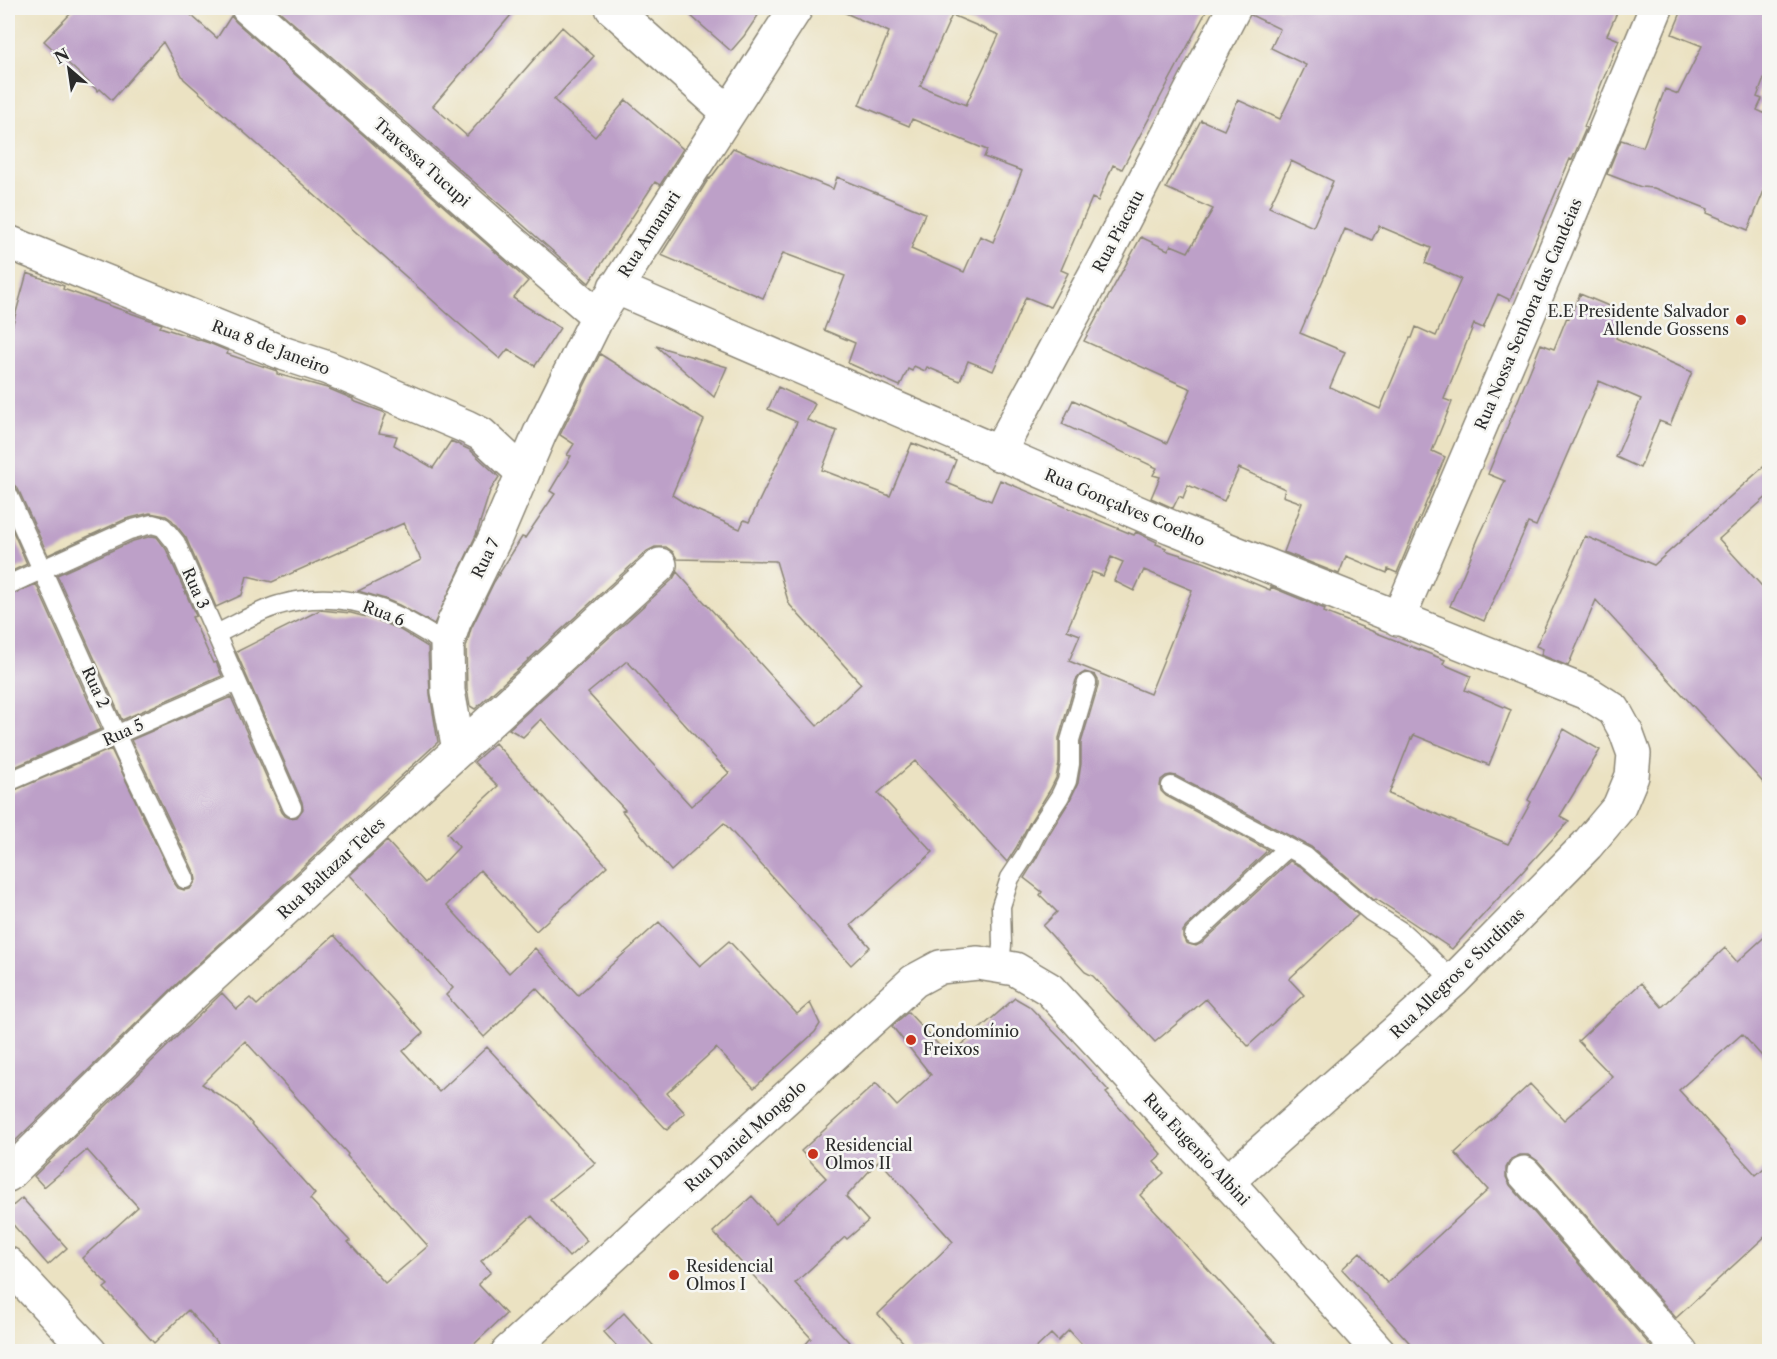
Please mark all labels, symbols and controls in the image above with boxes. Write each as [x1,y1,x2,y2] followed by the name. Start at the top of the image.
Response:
[39,39,99,99] north arrow
[51,44,73,68] text: N
[370,113,475,211] street label: Travessa Tucupi
[1088,186,1148,276] street label: Rua Piacatu
[614,187,684,281] street label: Rua Amanari
[1470,195,1586,433] street label: Rua Nossa Senhora das Candeias
[1548,301,1729,339] place label: E.E Presidente Salvador Allende Gossens
[1734,313,1748,327] marker: E.E Presidente Salvador Allende Gossens
[209,315,333,379] street label: Rua 8 de Janeiro
[1042,464,1208,550] street label: Rua Gonçalves Coelho
[467,535,503,581] street label: Rua 7
[178,564,214,612] street label: Rua 3
[360,596,408,630] street label: Rua 6
[78,663,114,711] street label: Rua 2
[99,714,147,750] street label: Rua 5
[273,813,389,923] street label: Rua Baltazar Teles
[1386,904,1528,1042] street label: Rua Allegros e Surdinas
[923,1021,1019,1059] place label: Condomínio Freixos
[904,1033,918,1047] marker: Condomínio Freixos
[680,1076,810,1196] street label: Rua Daniel Mongolo
[1140,1089,1254,1210] street label: Rua Eugenio Albini
[825,1135,913,1173] place label: Residencial Olmos II
[806,1147,820,1161] marker: Residencial Olmos II
[686,1256,774,1294] place label: Residencial Olmos I
[667,1268,681,1282] marker: Residencial Olmos I

